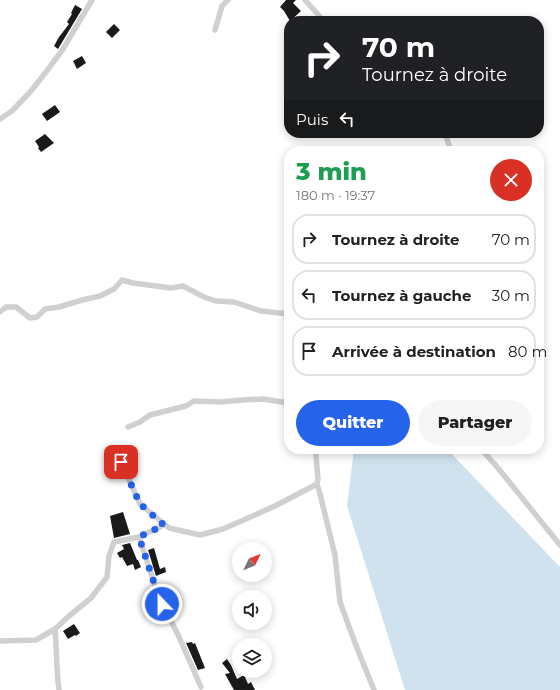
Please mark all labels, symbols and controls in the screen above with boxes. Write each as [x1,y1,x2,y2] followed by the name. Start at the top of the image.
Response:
[362,30,435,64] text: 70 m
[296,32,348,84] icon: right
[362,64,507,86] text: Tournez à droite
[336,108,358,130] icon: left
[296,110,328,129] text: Puis
[296,157,367,186] text: 3 min
[490,159,532,201] button: close
[296,187,375,203] text: 180 m · 19:37
[298,228,320,250] icon: right
[332,230,460,249] text: Tournez à droite
[492,230,530,249] text: 70 m
[298,284,320,306] icon: left
[332,286,471,305] text: Tournez à gauche
[492,286,530,305] text: 30 m
[298,340,320,362] icon: arrive
[332,342,496,361] text: Arrivée à destination
[508,342,547,361] text: 80 m
[296,400,410,446] button: Quitter
[418,400,532,446] button: Partager
[104,445,138,479] pin
[110,451,132,473] icon: arrive
[232,542,272,582] north arrow
[232,542,272,678] map controls
[141,583,183,625] position arrow
[232,590,272,630] button: sound
[232,638,272,678] button: layers

